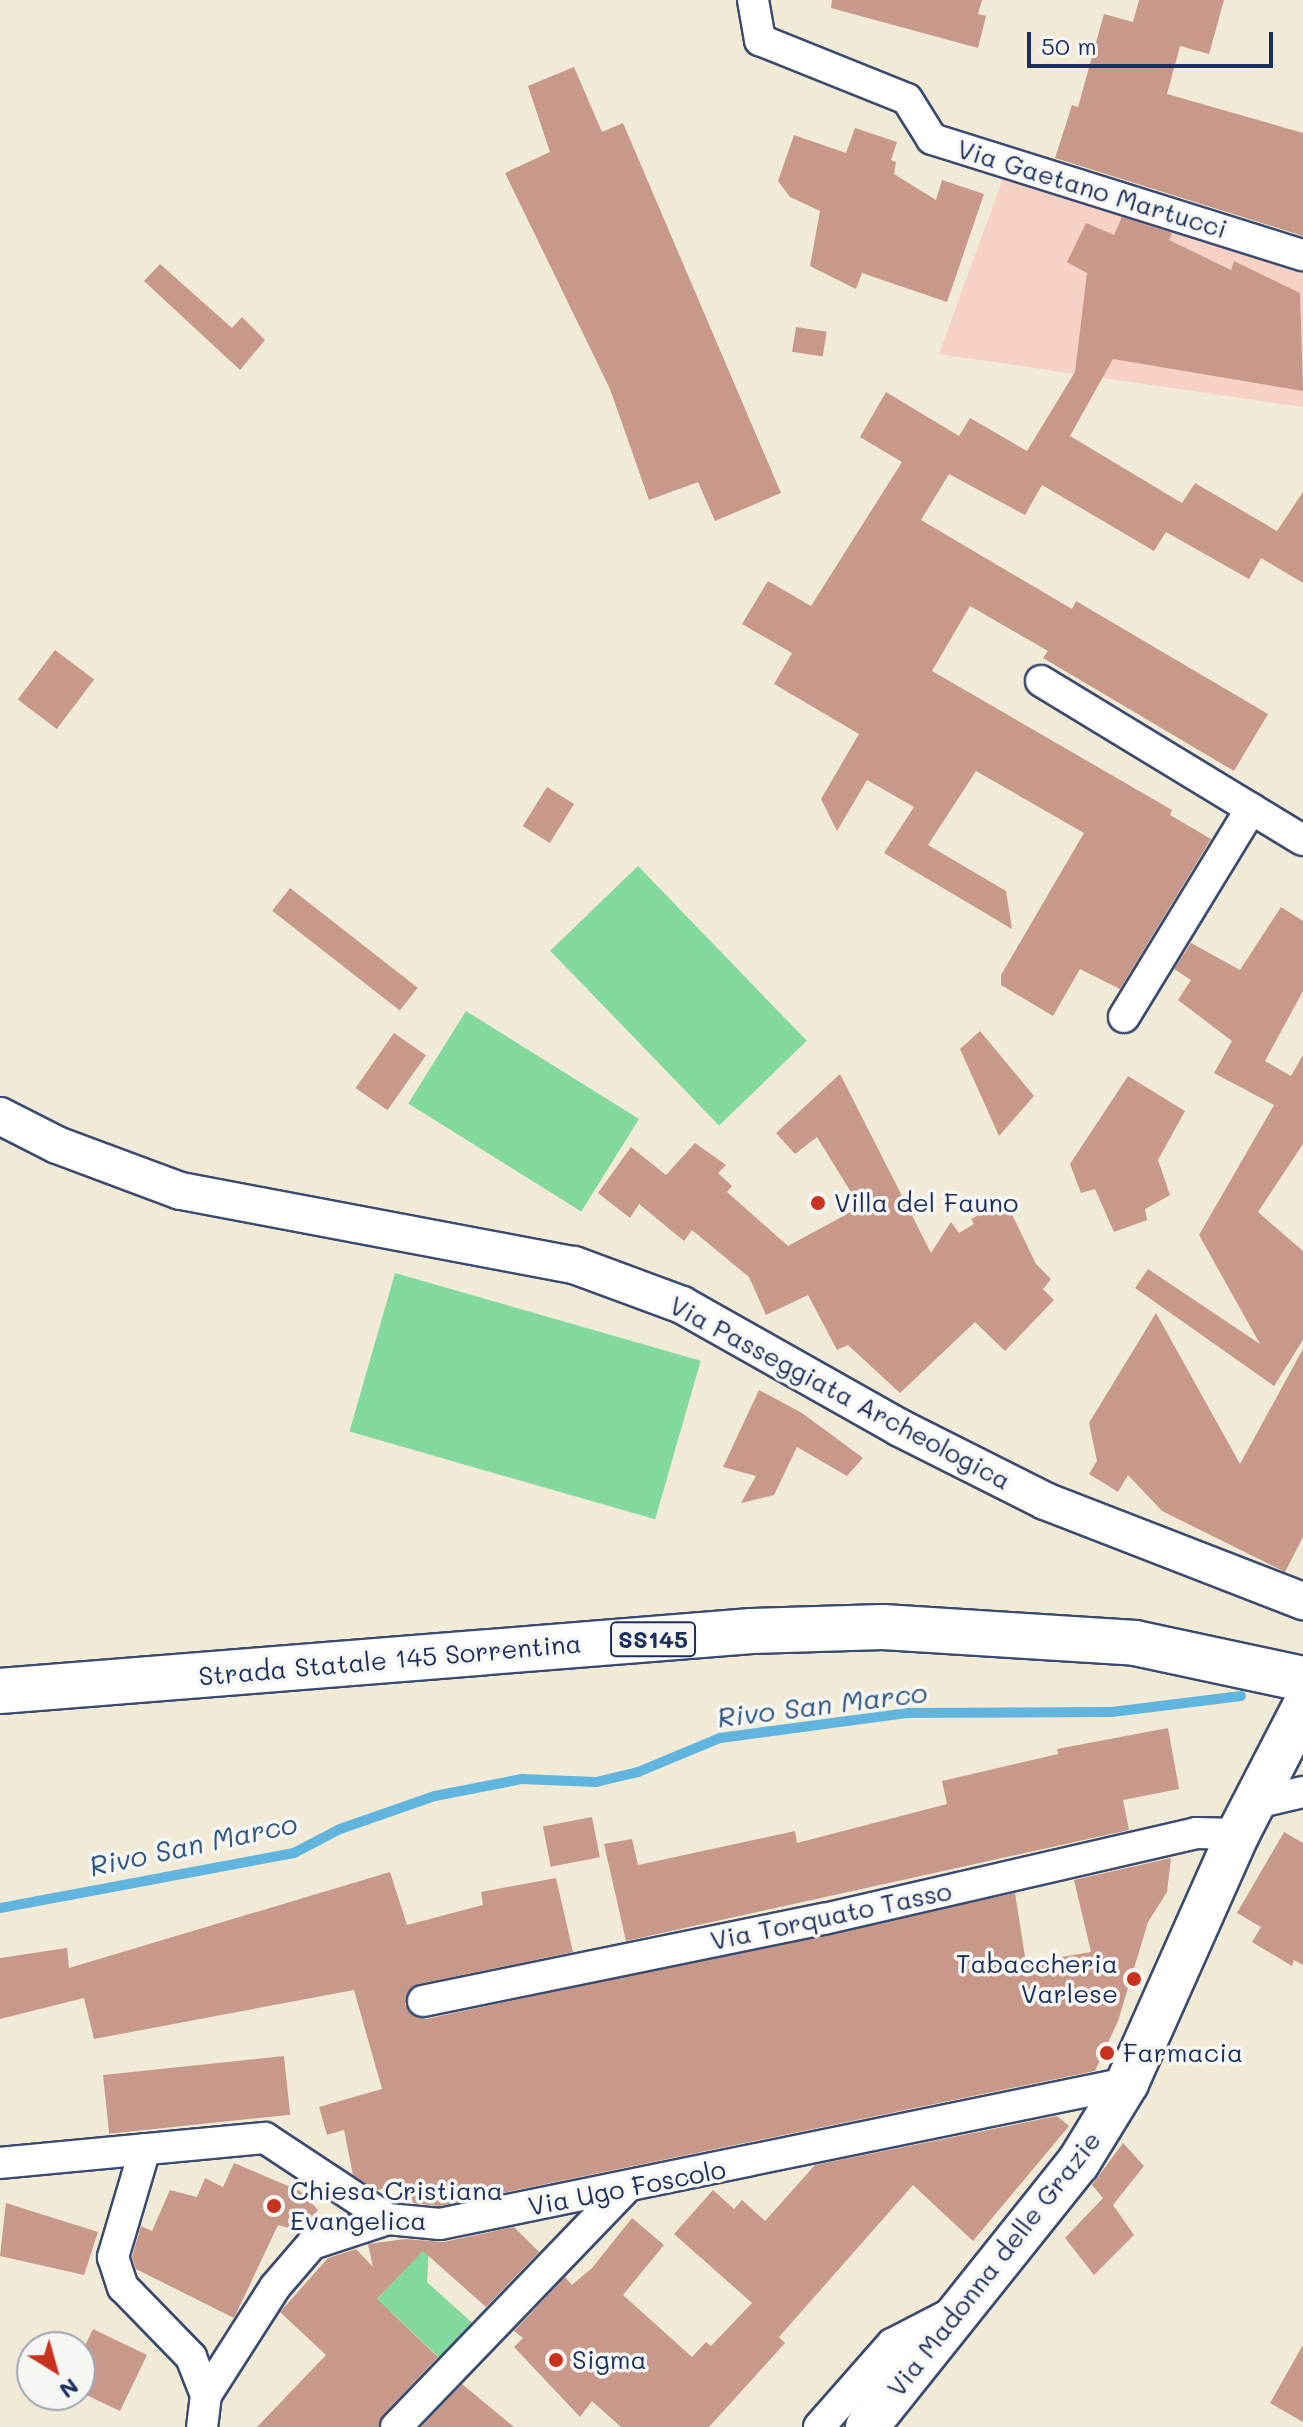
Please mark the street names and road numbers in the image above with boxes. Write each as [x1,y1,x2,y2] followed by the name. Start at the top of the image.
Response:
[953,133,1231,245] street label: Via Gaetano Martucci
[664,1290,1016,1496] street label: Via Passeggiata Archeologica
[609,1619,697,1659] road number: SS145
[197,1628,583,1692] street label: Strada Statale 145 Sorrentina
[708,1875,954,1957] street label: Via Torquato Tasso
[881,2125,1107,2403] street label: Via Madonna delle Grazie
[526,2154,728,2222] street label: Via Ugo Foscolo

